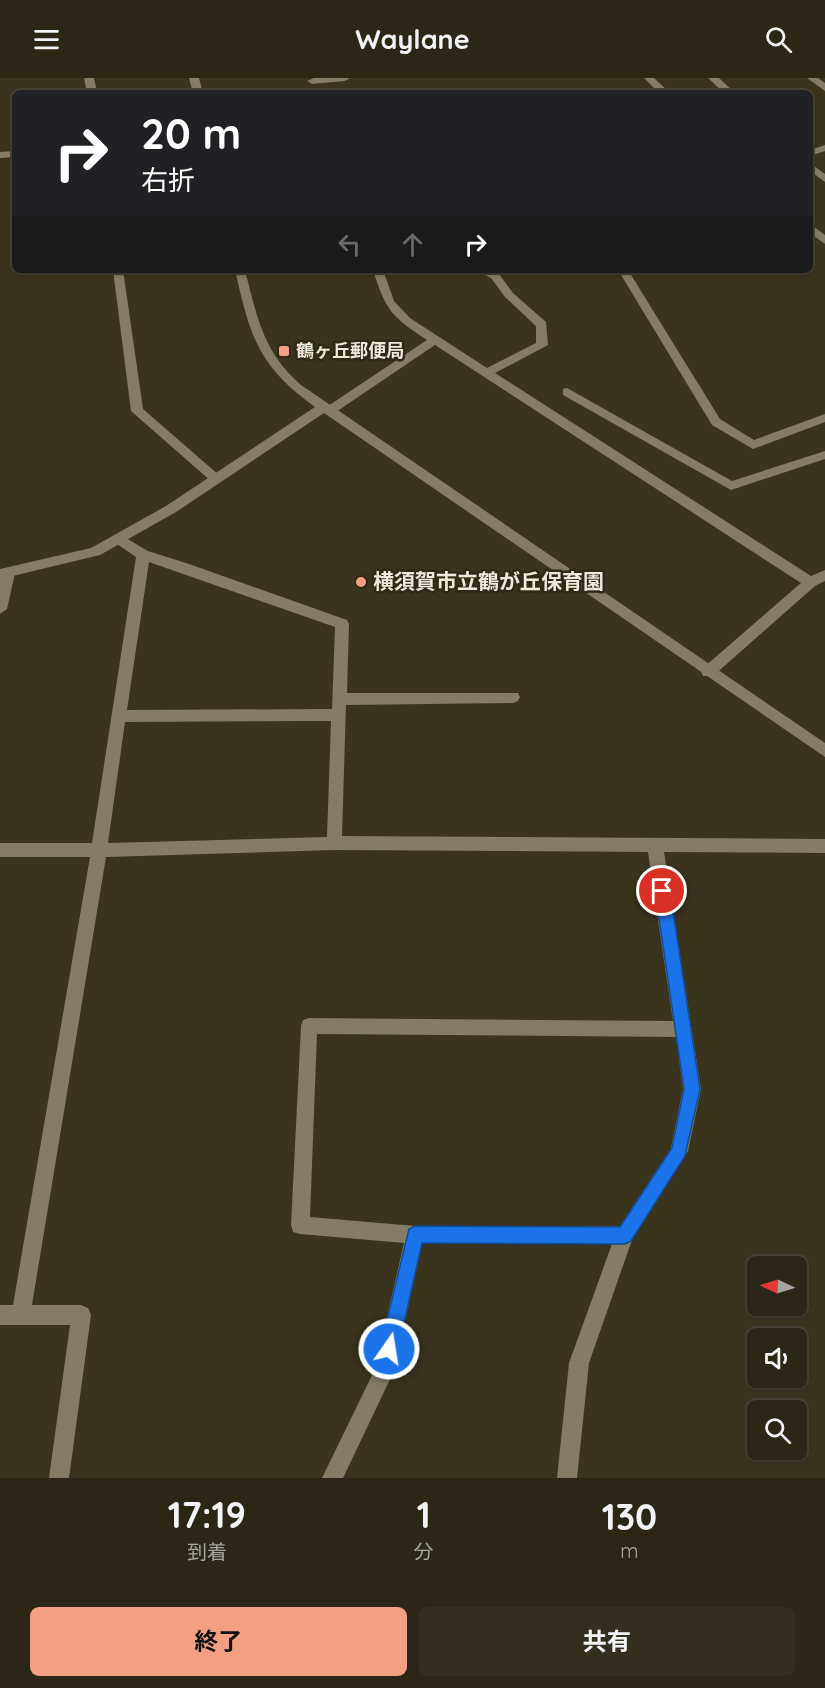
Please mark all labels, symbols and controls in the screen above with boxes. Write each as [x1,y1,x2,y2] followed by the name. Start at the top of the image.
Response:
[355,22,470,56] text: Waylane
[30,23,63,56] icon: menu
[762,23,795,56] icon: search
[141,107,241,160] text: 20 m
[42,114,120,192] icon: right
[141,163,195,197] text: 右折
[333,228,366,261] icon: left
[396,228,429,261] icon: ahead
[459,228,492,261] icon: right
[296,339,404,362] place label: 鶴ヶ丘郵便局
[277,344,291,358] marker: 鶴ヶ丘郵便局
[373,568,604,594] place label: 横須賀市立鶴が丘保育園
[354,575,368,589] marker: 横須賀市立鶴が丘保育園
[636,865,687,916] pin
[645,874,678,907] icon: arrive
[747,1256,807,1316] north arrow
[747,1256,807,1460] map controls
[357,1317,421,1381] position arrow
[747,1328,807,1388] button: sound
[747,1400,807,1460] button: search
[168,1492,246,1537] text: 17:19
[417,1492,431,1537] text: 1
[602,1494,657,1539] text: 130
[620,1538,638,1563] text: m
[187,1539,227,1564] text: 到着
[414,1539,434,1564] text: 分
[30,1607,407,1676] button: 終了
[419,1607,795,1676] button: 共有

